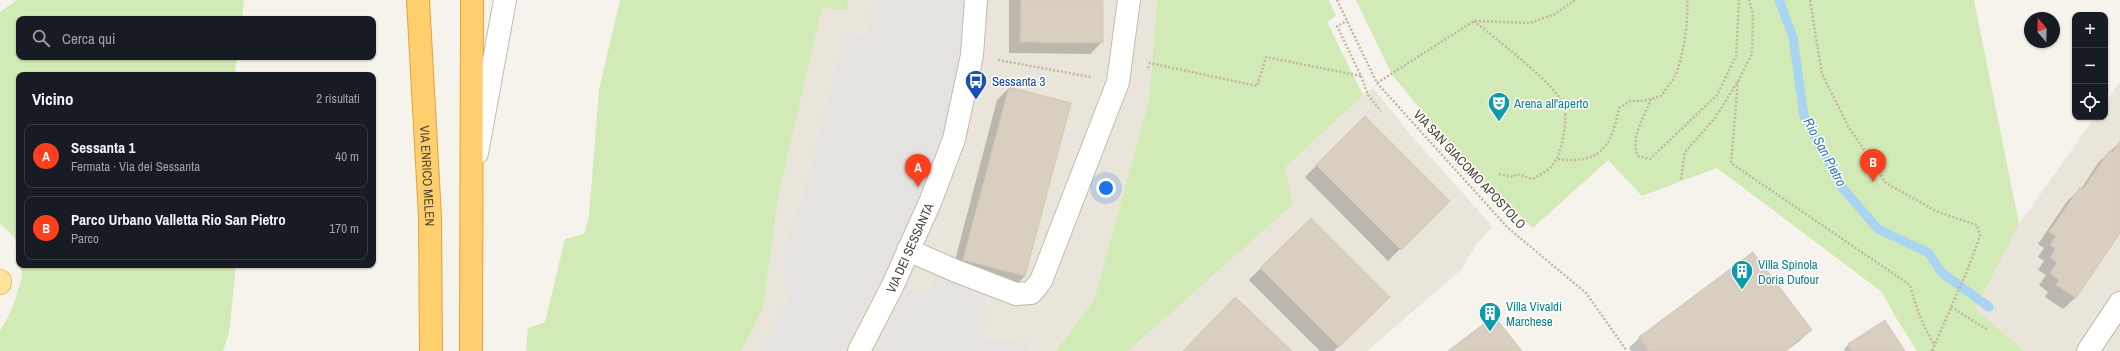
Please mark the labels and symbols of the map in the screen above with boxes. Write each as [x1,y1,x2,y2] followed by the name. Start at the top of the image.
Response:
[2024,12,2060,48] north arrow
[963,68,989,101] bus stop icon: Sessanta 3
[992,73,1045,90] place label: Sessanta 3
[1486,90,1512,123] theatre icon: Arena all'aperto
[1513,95,1588,112] place label: Arena all'aperto
[1410,106,1529,232] street label: VIA SAN GIACOMO APOSTOLO
[1799,115,1851,189] water label: Rio San Pietro
[416,125,438,226] street label: VIA ENRICO MELEN
[1860,149,1886,182] pin: B
[905,154,931,187] pin: A
[1096,178,1116,198] your location
[882,200,938,296] street label: VIA DEI SESSANTA
[1758,256,1819,288] place label: Villa Spinola Doria Dufour
[1729,258,1755,291] building icon: Villa Spinola Doria Dufour
[1506,298,1562,330] place label: Villa Vivaldi Marchese
[1477,300,1503,333] building icon: Villa Vivaldi Marchese

